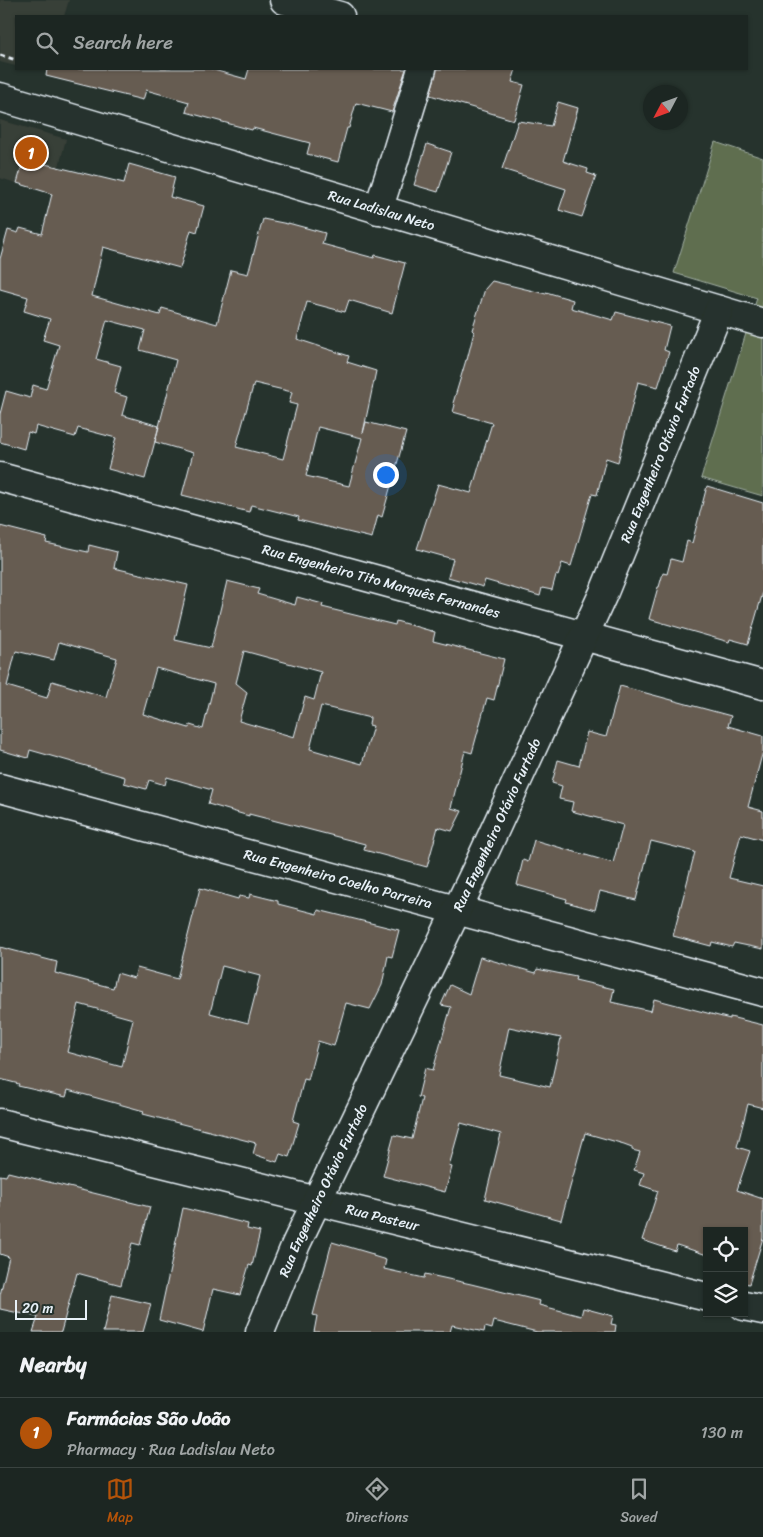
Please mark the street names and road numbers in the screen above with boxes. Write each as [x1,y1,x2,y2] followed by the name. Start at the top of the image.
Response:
[325,182,438,238] street label: Rua Ladislau Neto
[613,362,707,547] street label: Rua Engenheiro Otávio Furtado
[259,537,503,625] street label: Rua Engenheiro Tito Marquês Fernandes
[445,734,548,916] street label: Rua Engenheiro Otávio Furtado
[241,841,435,916] street label: Rua Engenheiro Coelho Parreira
[271,1099,374,1281] street label: Rua Engenheiro Otávio Furtado
[343,1196,423,1239] street label: Rua Pasteur

